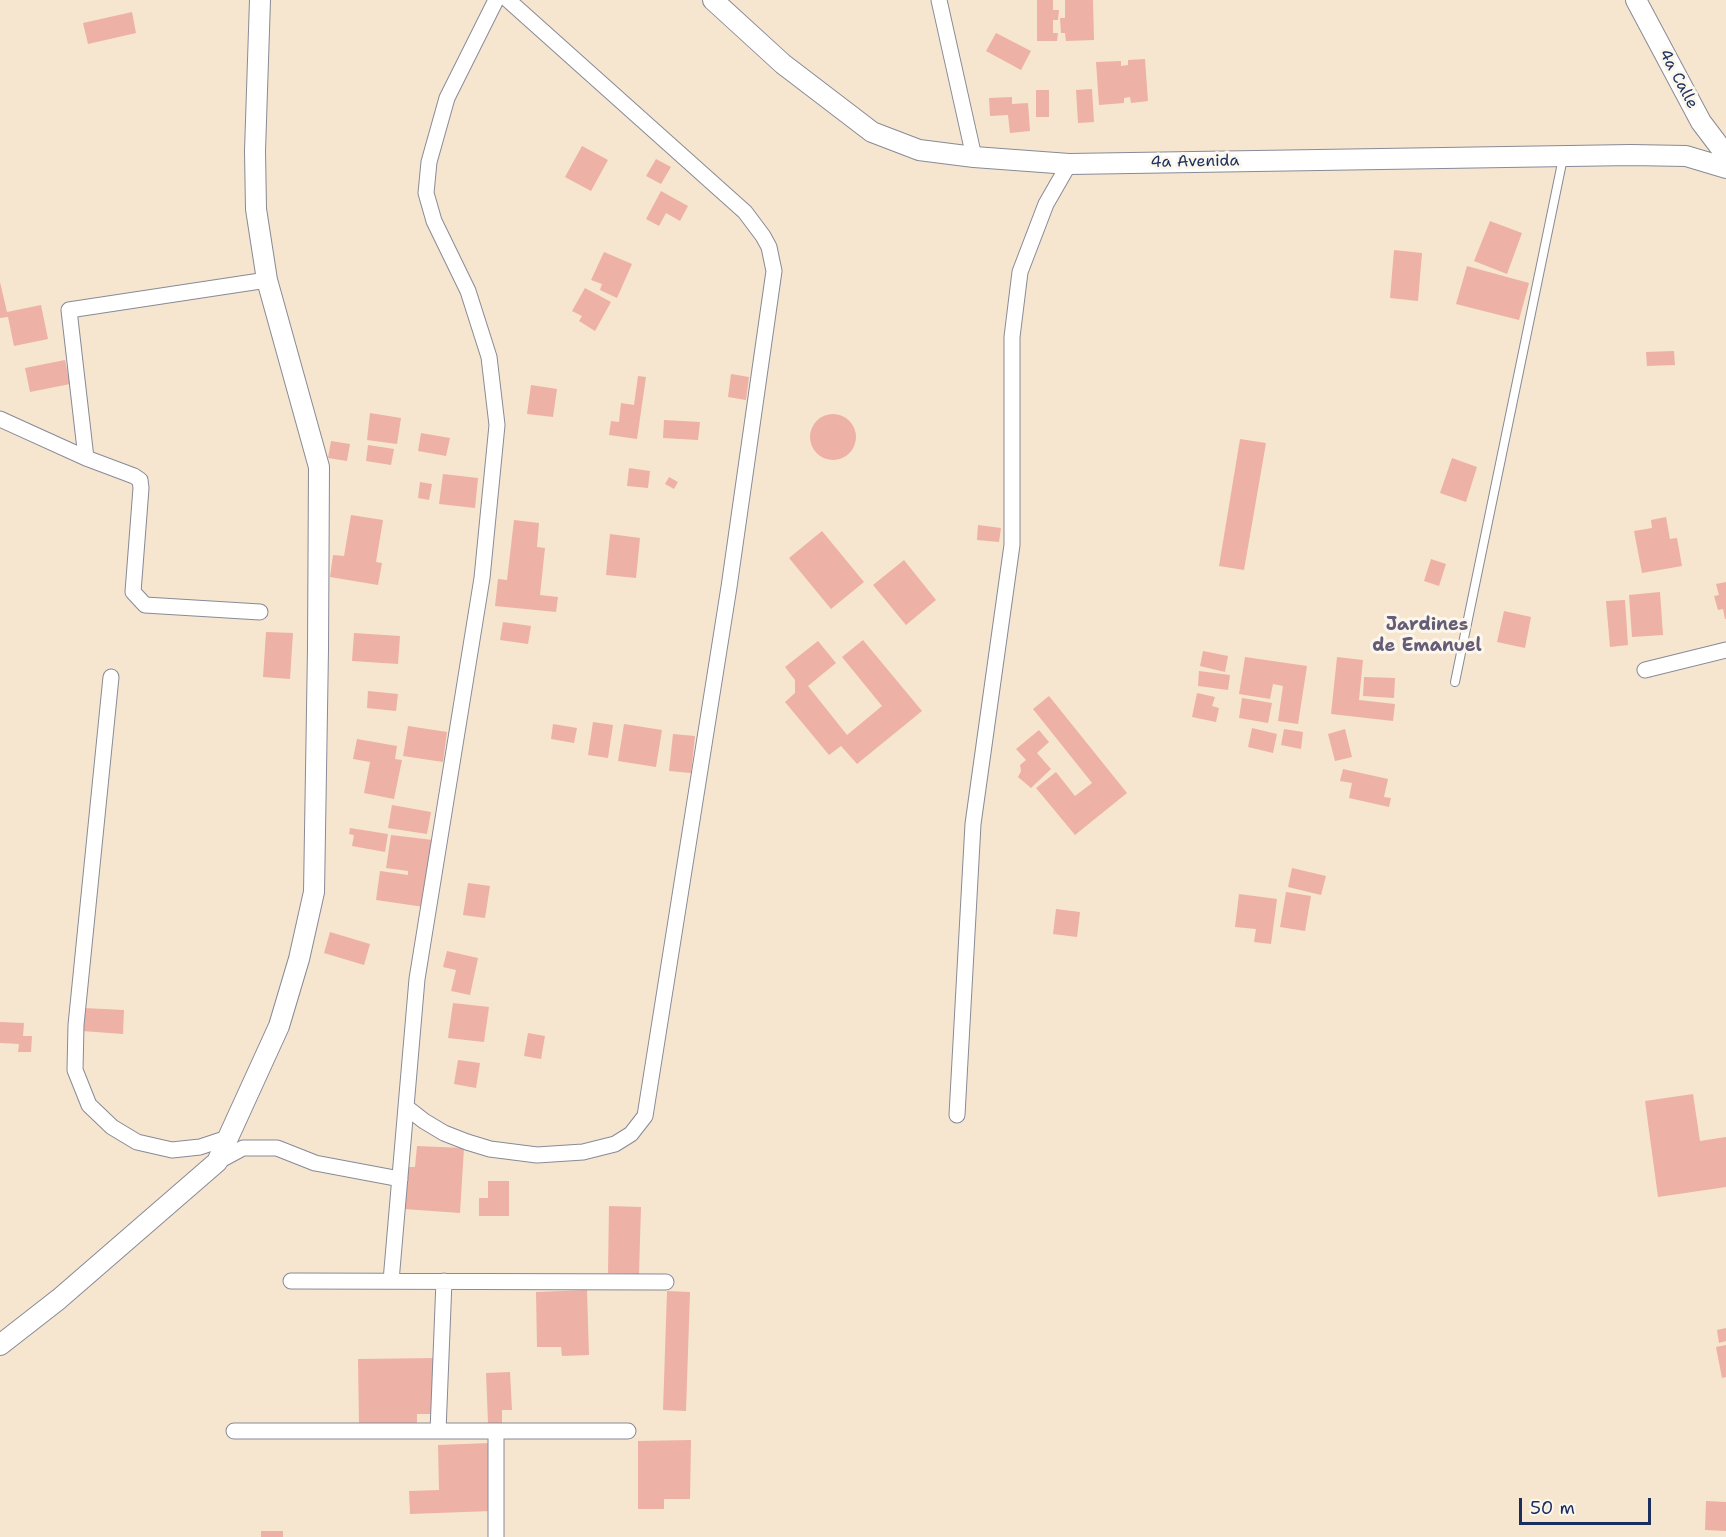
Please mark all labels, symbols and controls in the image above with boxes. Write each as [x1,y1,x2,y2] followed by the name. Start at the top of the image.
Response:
[1654,46,1702,112] street label: 4a Calle
[1150,152,1240,172] street label: 4a Avenida
[1372,614,1482,656] district label: Jardines de Emanuel
[1522,1486,1654,1524] scale bar
[1530,1496,1575,1520] text: 50 m

